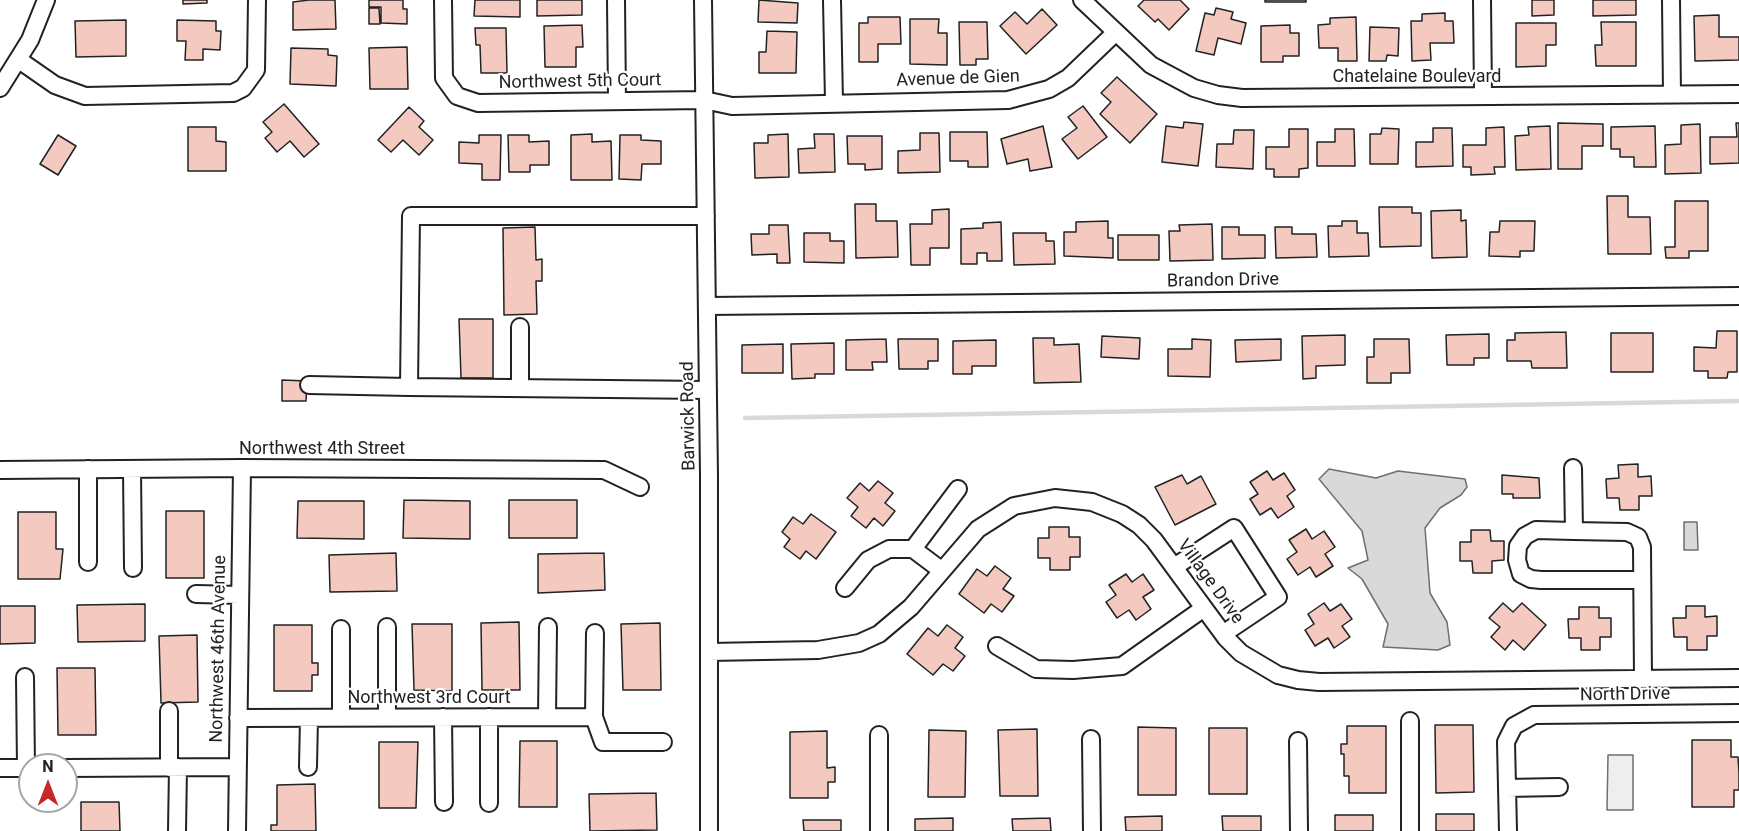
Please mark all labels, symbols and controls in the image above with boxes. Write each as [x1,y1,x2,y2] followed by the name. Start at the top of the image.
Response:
[896,66,1020,92] street label: Avenue de Gien
[1332,66,1502,88] street label: Chatelaine Boulevard
[498,70,662,94] street label: Northwest 5th Court
[1167,269,1279,293] street label: Brandon Drive
[677,361,701,471] street label: Barwick Road
[239,438,405,460] street label: Northwest 4th Street
[1172,536,1248,628] street label: Village Drive
[207,555,231,743] street label: Northwest 46th Avenue
[1580,683,1670,707] street label: North Drive
[347,687,511,709] street label: Northwest 3rd Court
[18,753,78,813] north arrow
[42,757,54,776] text: N

